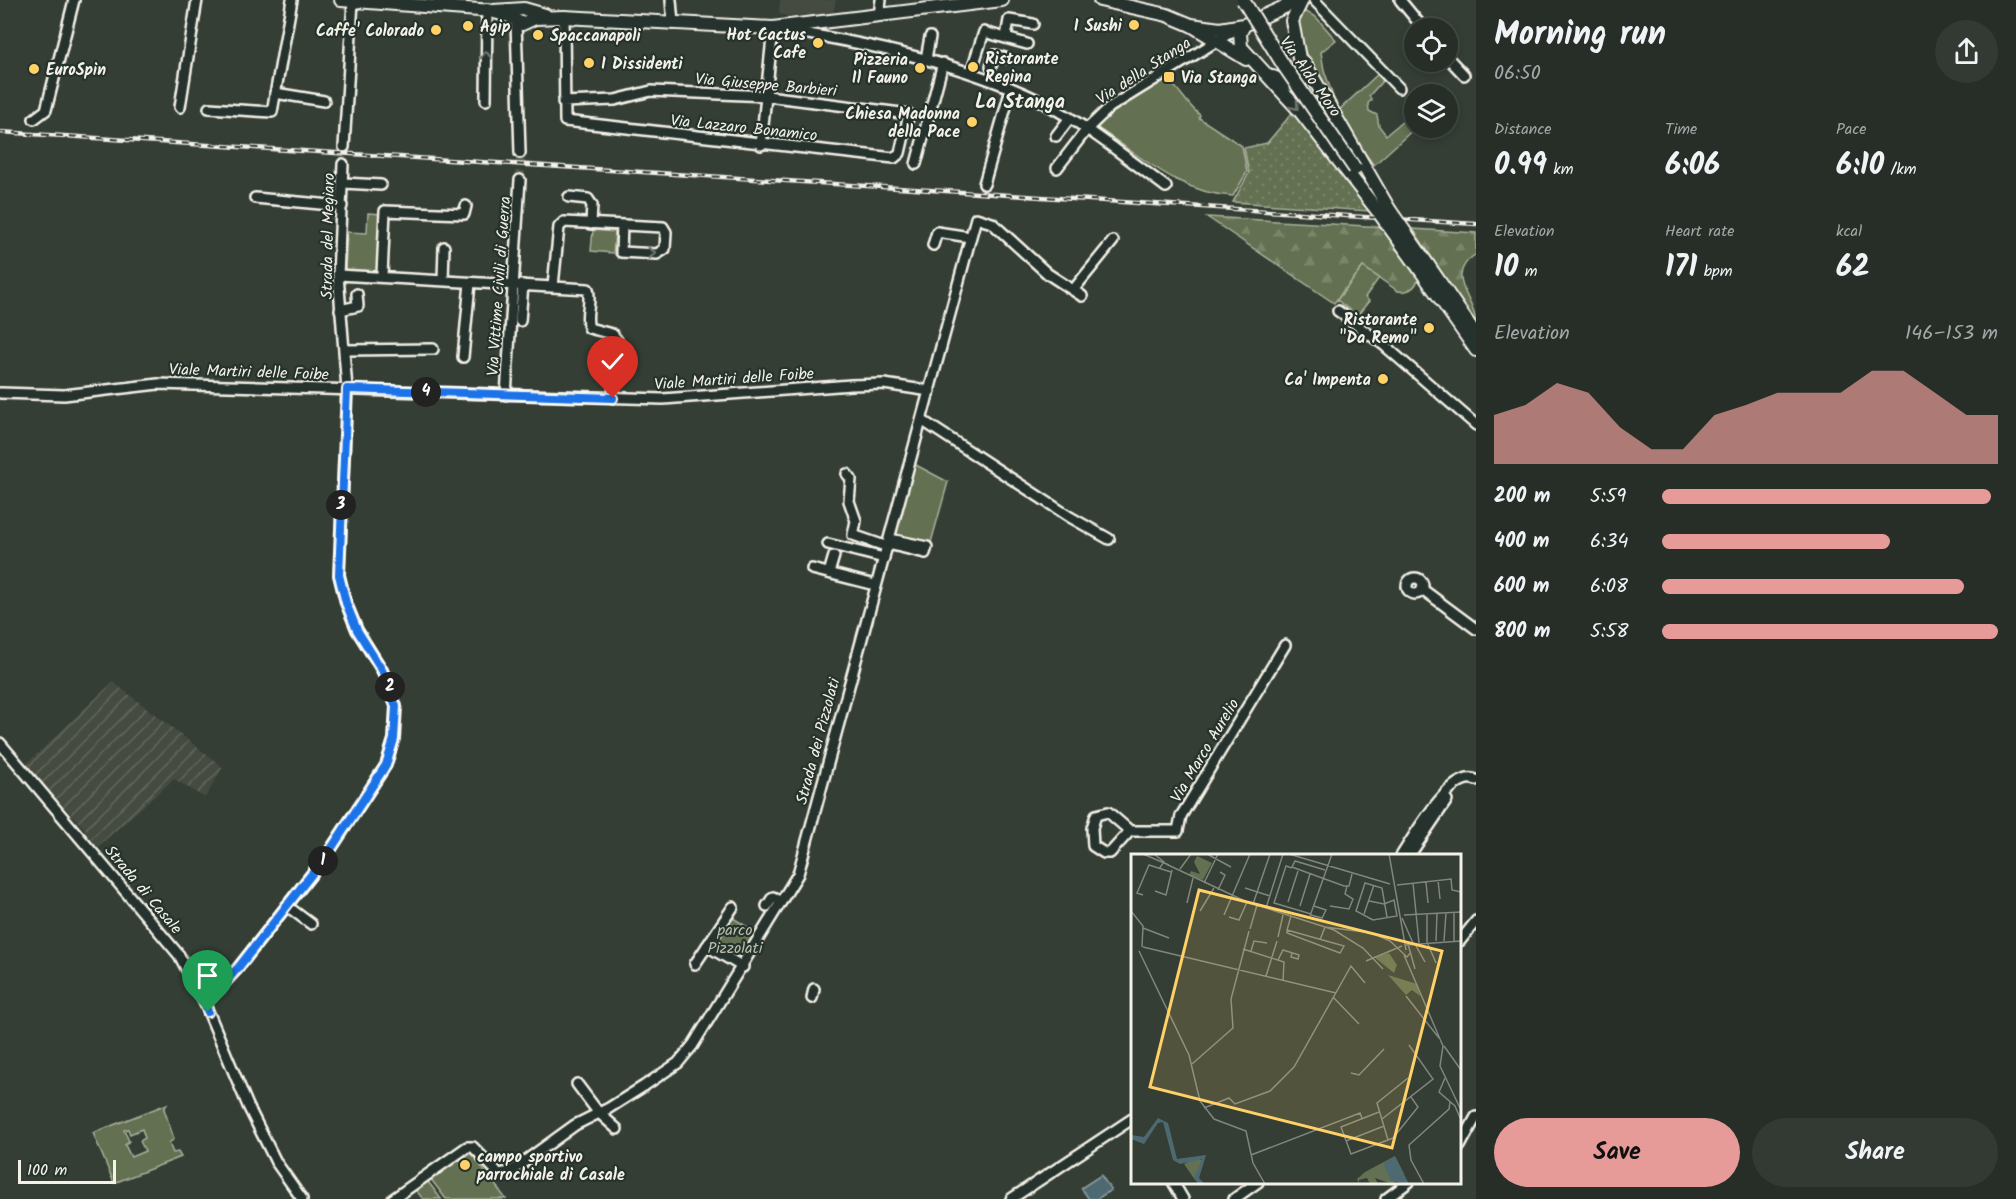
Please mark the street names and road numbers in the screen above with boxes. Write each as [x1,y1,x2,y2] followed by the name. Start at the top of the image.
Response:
[1091,31,1196,111] street label: Via della Stanga
[1273,31,1347,123] street label: Via Aldo Moro
[694,67,839,104] street label: Via Giuseppe Barbieri
[669,108,818,149] street label: Via Lazzaro Bonamico
[315,173,342,299] street label: Strada del Megiaro
[481,195,518,377] street label: Via Vittime Civili di Guerra
[169,357,329,388] street label: Viale Martiri delle Foibe
[653,361,815,398] street label: Viale Martiri delle Foibe
[790,674,848,807] street label: Strada dei Pizzolati
[1164,694,1246,808] street label: Via Marco Aurelio
[98,840,188,940] street label: Strada di Casale

